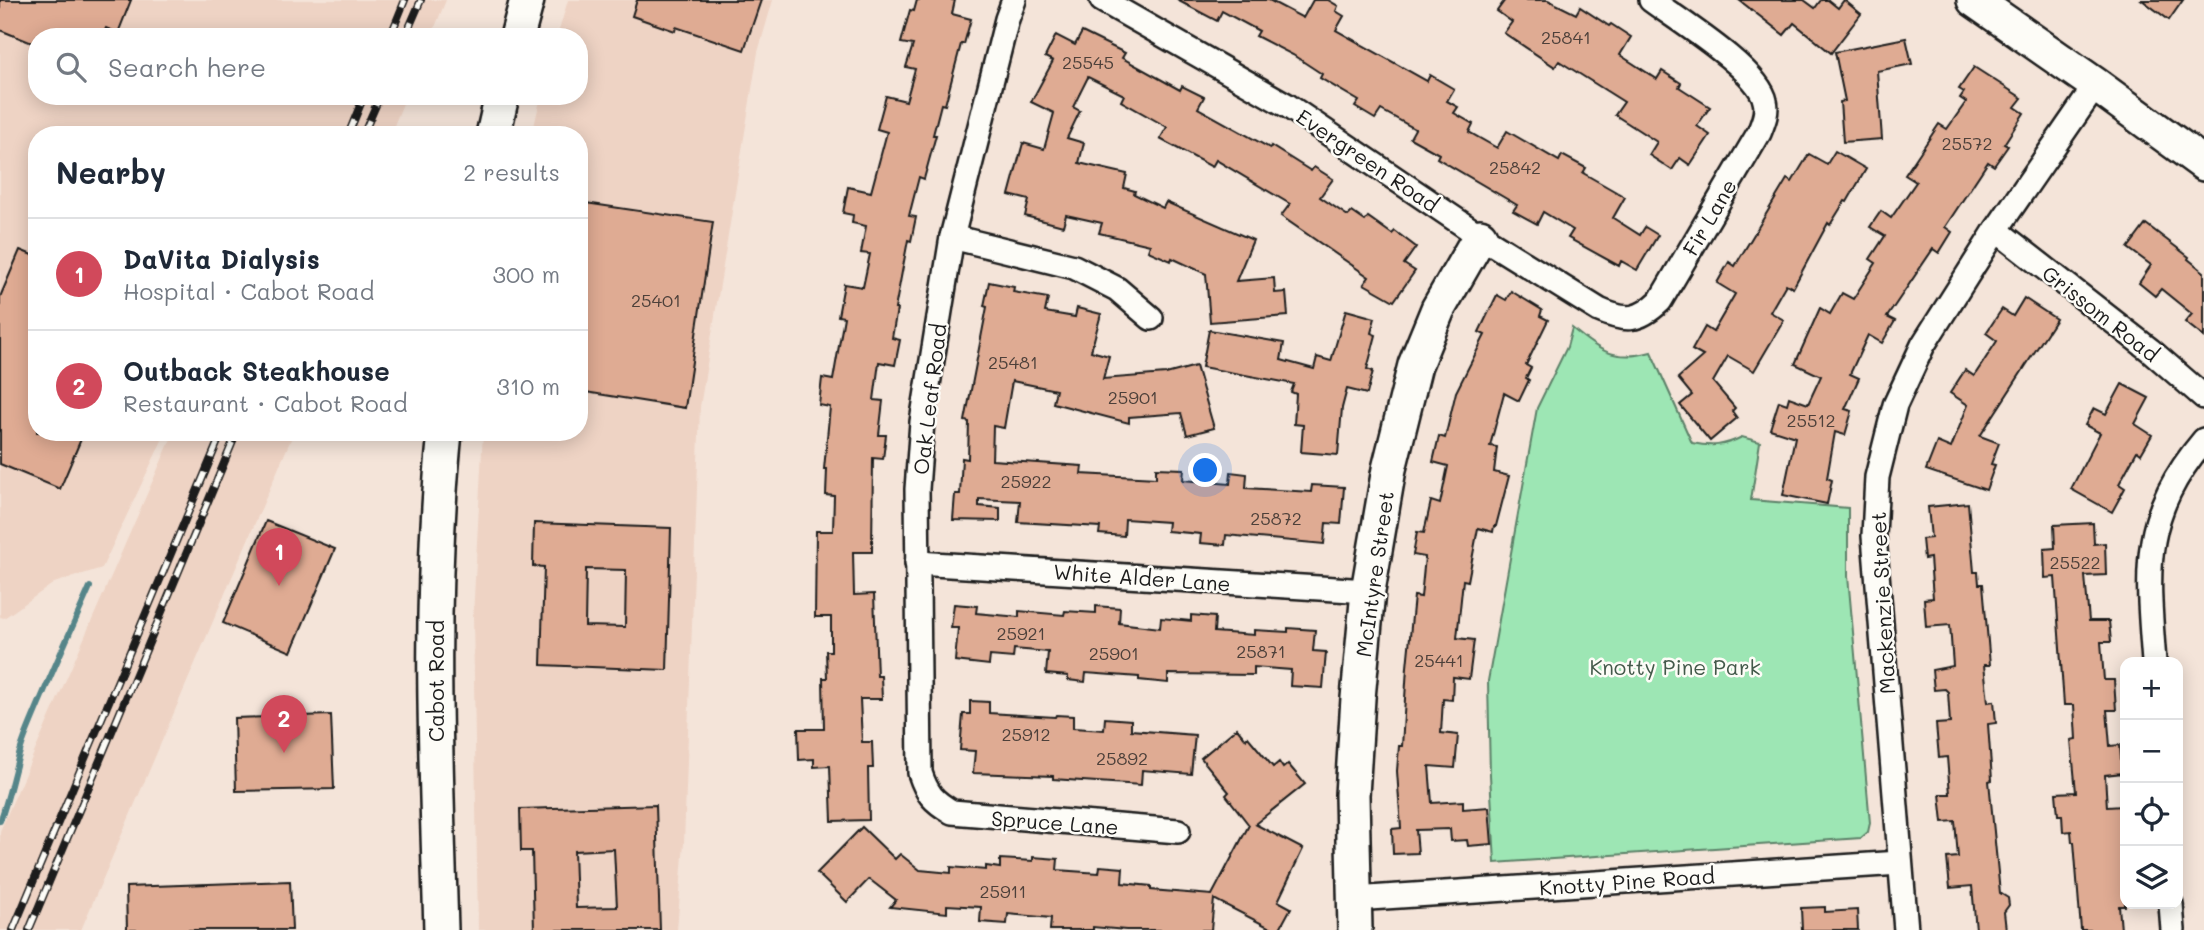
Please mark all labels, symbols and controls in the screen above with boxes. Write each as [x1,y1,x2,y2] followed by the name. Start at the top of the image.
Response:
[1541,25,1591,49] house number: 25841
[28,28,588,105] search box
[52,48,90,86] icon: search
[108,50,266,84] text: Search here
[1062,50,1114,74] house number: 25545
[1292,102,1444,218] street label: Evergreen Road
[1941,131,1993,155] house number: 25572
[56,152,166,192] text: Nearby
[1489,155,1541,179] house number: 25842
[463,157,560,187] text: 2 results
[1676,174,1742,260] street label: Fir Lane
[123,242,320,276] text: DaVita Dialysis
[74,259,84,289] text: 1
[492,259,560,289] text: 300 m
[2037,259,2165,367] street label: Grissom Road
[123,276,374,306] text: Hospital · Cabot Road
[631,288,681,312] house number: 25401
[906,322,952,476] street label: Oak Leaf Road
[988,350,1038,374] house number: 25481
[123,354,390,388] text: Outback Steakhouse
[73,371,85,401] text: 2
[496,371,560,401] text: 310 m
[1108,385,1158,409] house number: 25901
[123,388,408,418] text: Restaurant · Cabot Road
[1786,408,1836,432] house number: 25512
[1188,453,1222,487] your location
[1000,469,1052,493] house number: 25922
[1349,489,1399,659] street label: McIntyre Street
[1250,506,1302,530] house number: 25872
[1864,511,1900,695] street label: Mackenzie Street
[256,528,302,586] pin: 1
[2049,550,2101,574] house number: 25522
[1052,557,1232,597] street label: White Alder Lane
[422,620,449,742] street label: Cabot Road
[996,621,1046,645] house number: 25921
[1236,639,1286,663] house number: 25871
[1089,641,1139,665] house number: 25901
[1414,648,1464,672] house number: 25441
[1589,653,1761,680] park label: Knotty Pine Park
[2120,657,2183,909] map controls
[2120,657,2183,720] button: +
[261,695,307,753] pin: 2
[2120,720,2183,783] button: −
[1001,722,1051,746] house number: 25912
[1096,746,1148,770] house number: 25892
[2120,783,2183,846] button: locate
[990,804,1120,840] street label: Spruce Lane
[2120,846,2183,909] button: layers
[1538,861,1716,901] street label: Knotty Pine Road
[979,879,1027,903] house number: 25911

